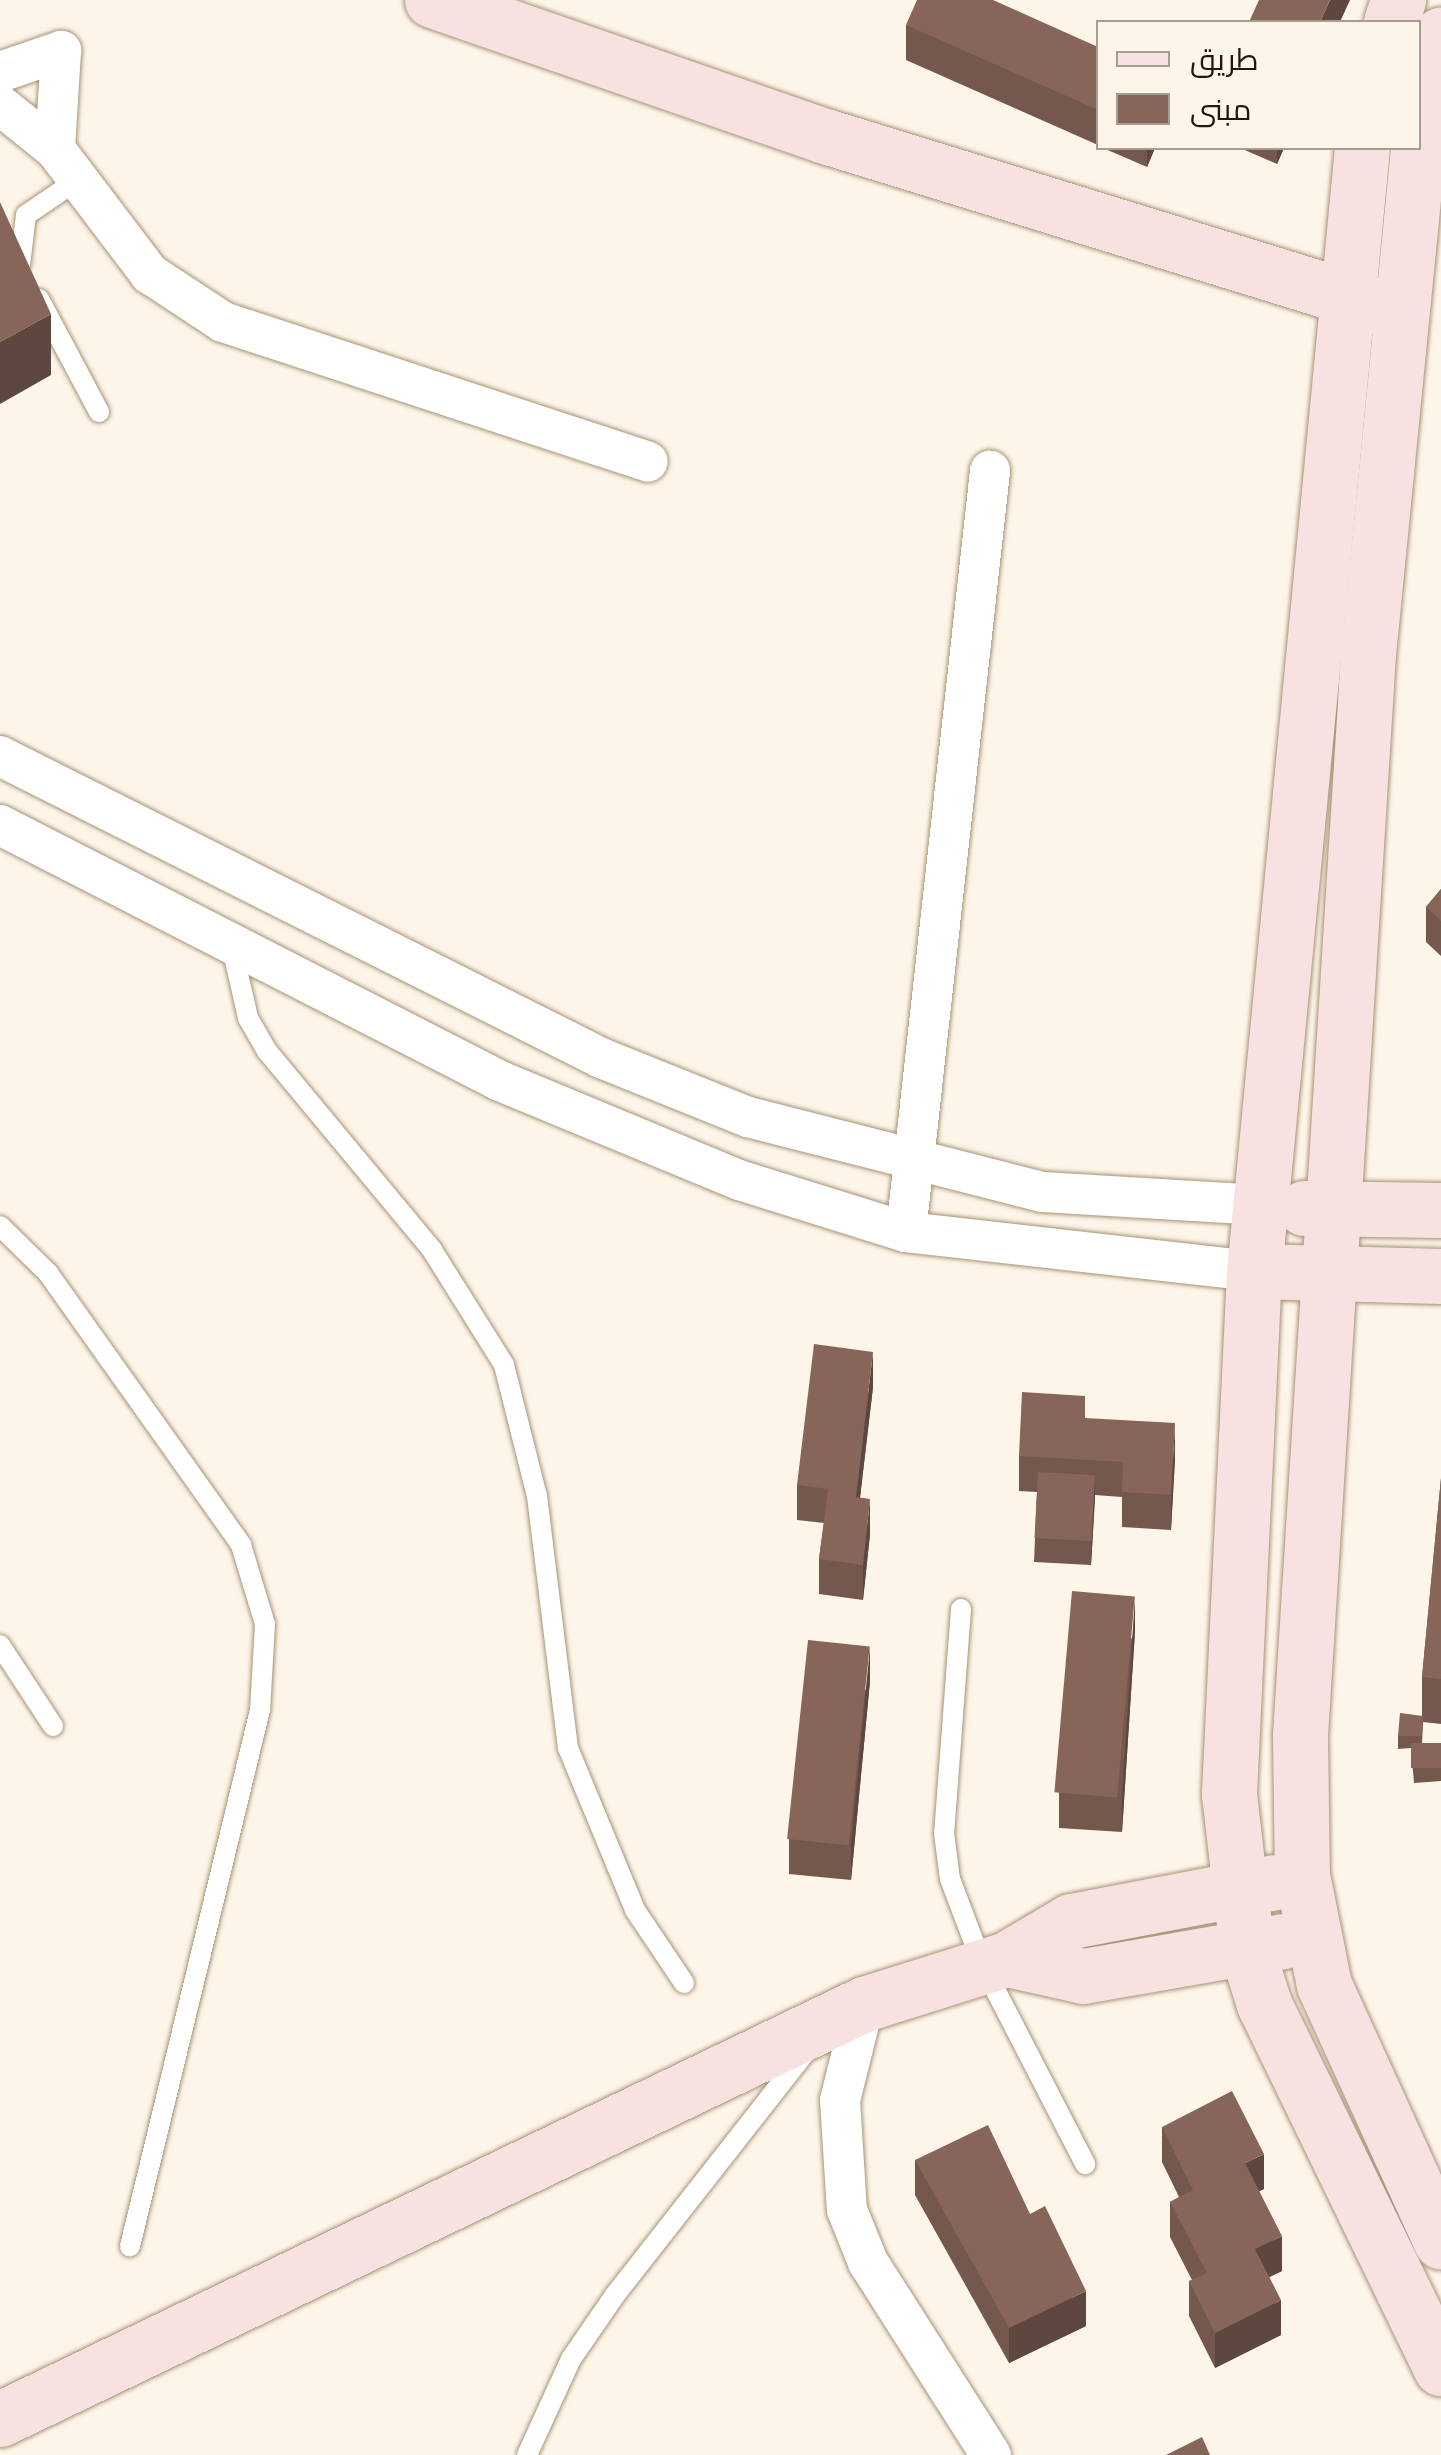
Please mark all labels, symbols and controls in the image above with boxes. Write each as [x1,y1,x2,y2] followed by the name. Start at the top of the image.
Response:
[1096,20,1421,150] legend
[1190,41,1259,77] text: طريق
[1190,91,1251,127] text: مبنى

